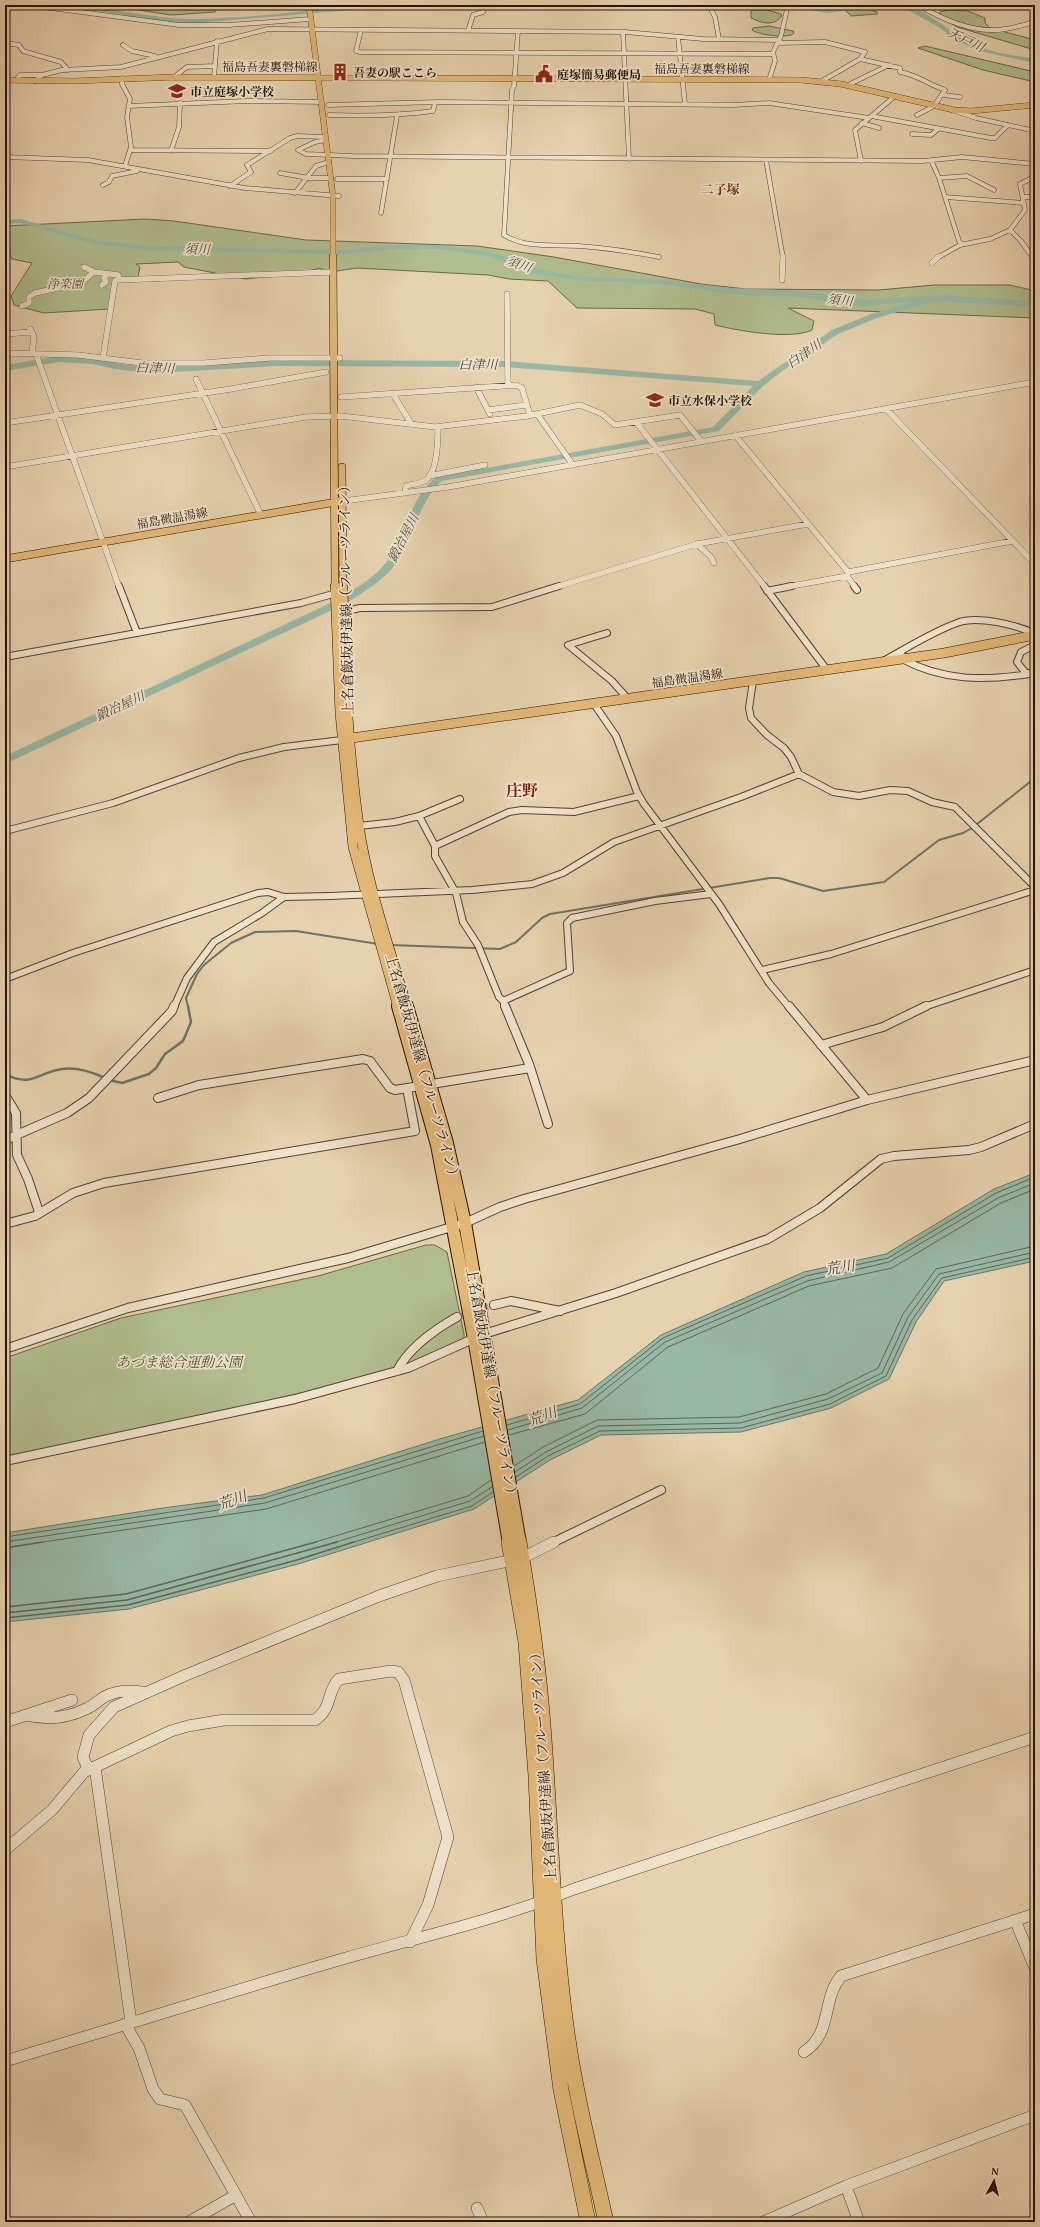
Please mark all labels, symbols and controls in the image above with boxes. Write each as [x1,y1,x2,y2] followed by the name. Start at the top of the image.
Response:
[944,23,989,58] water label: 天戸川
[222,58,318,75] street label: 福島吾妻裏磐梯線
[654,60,750,77] street label: 福島吾妻裏磐梯線
[330,62,350,82] building icon: 吾妻の駅ここら
[353,64,437,81] place label: 吾妻の駅ここら
[534,64,554,84] public building icon: 庭塚簡易郵便局
[557,66,641,83] place label: 庭塚簡易郵便局
[167,81,187,101] school or university icon: 市立庭塚小学校
[190,83,274,100] place label: 市立庭塚小学校
[700,180,740,199] district label: 二子塚
[184,239,212,259] water label: 須川
[504,251,536,278] water label: 須川
[47,275,85,292] park label: 浄楽園
[826,289,856,311] water label: 須川
[783,334,827,373] water label: 白津川
[458,355,499,374] water label: 白津川
[135,358,177,378] water label: 白津川
[645,390,665,410] school or university icon: 市立水保小学校
[668,392,752,409] place label: 市立水保小学校
[334,479,358,715] street label: 上名倉飯坂伊達線（フルーツライン）
[135,503,209,533] street label: 福島微温湯線
[383,509,424,565] water label: 鍛冶屋川
[650,665,724,691] street label: 福島微温湯線
[92,686,149,726] water label: 鍛冶屋川
[506,778,538,802] district label: 庄野
[381,952,465,1184] street label: 上名倉飯坂伊達線（フルーツライン）
[824,1254,858,1280] water label: 荒川
[462,1266,522,1502] street label: 上名倉飯坂伊達線（フルーツライン）
[116,1352,244,1372] park label: あづま総合運動公園
[524,1400,562,1431] water label: 荒川
[214,1484,252,1515] water label: 荒川
[525,1645,561,1883] street label: 上名倉飯坂伊達線（フルーツライン）
[974,2161,1014,2201] north arrow
[991,2163,1000,2180] text: N

